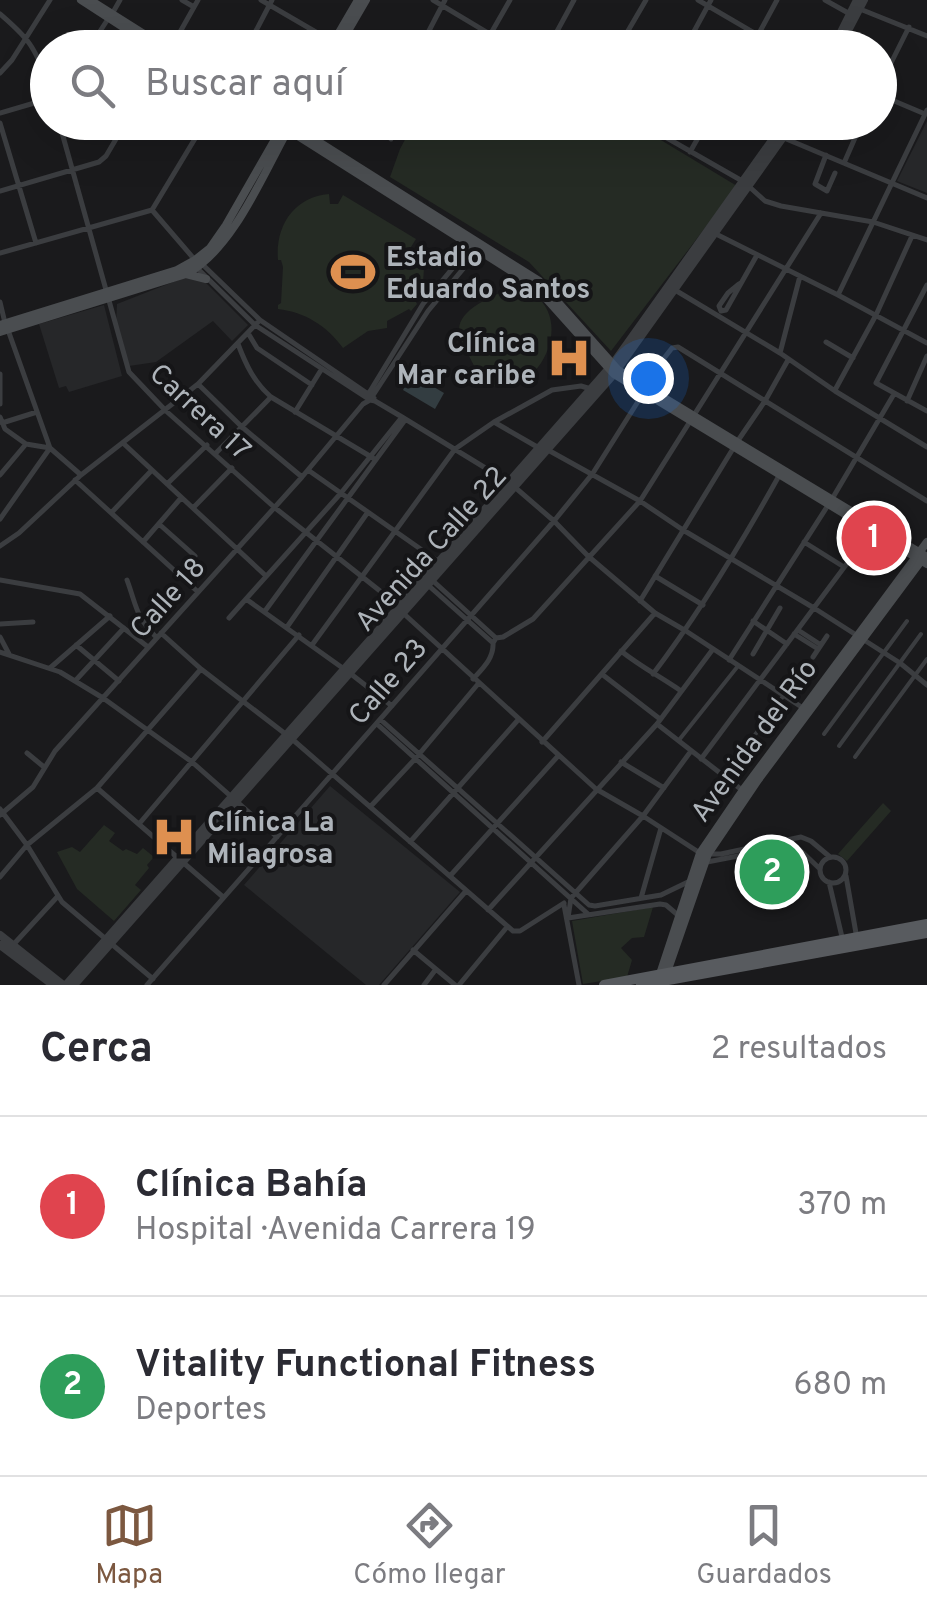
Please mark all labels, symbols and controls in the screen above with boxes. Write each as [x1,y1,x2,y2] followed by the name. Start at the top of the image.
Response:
[30,30,897,140] search box
[65,58,120,113] icon: search
[145,61,345,110] text: Buscar aquí
[386,241,590,309] place label: Estadio Eduardo Santos
[329,248,377,296] sports icon: Estadio Eduardo Santos
[397,327,536,395] place label: Clínica Mar caribe
[545,334,593,382] hospital icon: Clínica Mar caribe
[623,353,674,404] your location
[141,357,257,469] street label: Carrera 17
[348,460,516,640] street label: Avenida Calle 22
[842,500,906,576] pin: 1
[123,551,215,647] street label: Calle 18
[342,632,437,734] street label: Calle 23
[684,653,827,830] street label: Avenida del Río
[207,806,335,874] place label: Clínica La Milagrosa
[150,813,198,861] hospital icon: Clínica La Milagrosa
[740,834,804,910] pin: 2
[40,1024,153,1077] text: Cerca
[711,1030,887,1070] text: 2 resultados
[135,1162,367,1211] text: Clínica Bahía
[66,1186,79,1226] text: 1
[797,1186,887,1226] text: 370 m
[135,1211,536,1251] text: Hospital · Avenida Carrera 19
[135,1342,596,1391] text: Vitality Functional Fitness
[63,1366,82,1406] text: 2
[793,1366,887,1406] text: 680 m
[135,1391,267,1431] text: Deportes
[95,1498,163,1594] tab: Mapa
[353,1498,506,1594] tab: Cómo llegar
[696,1498,832,1594] tab: Guardados

